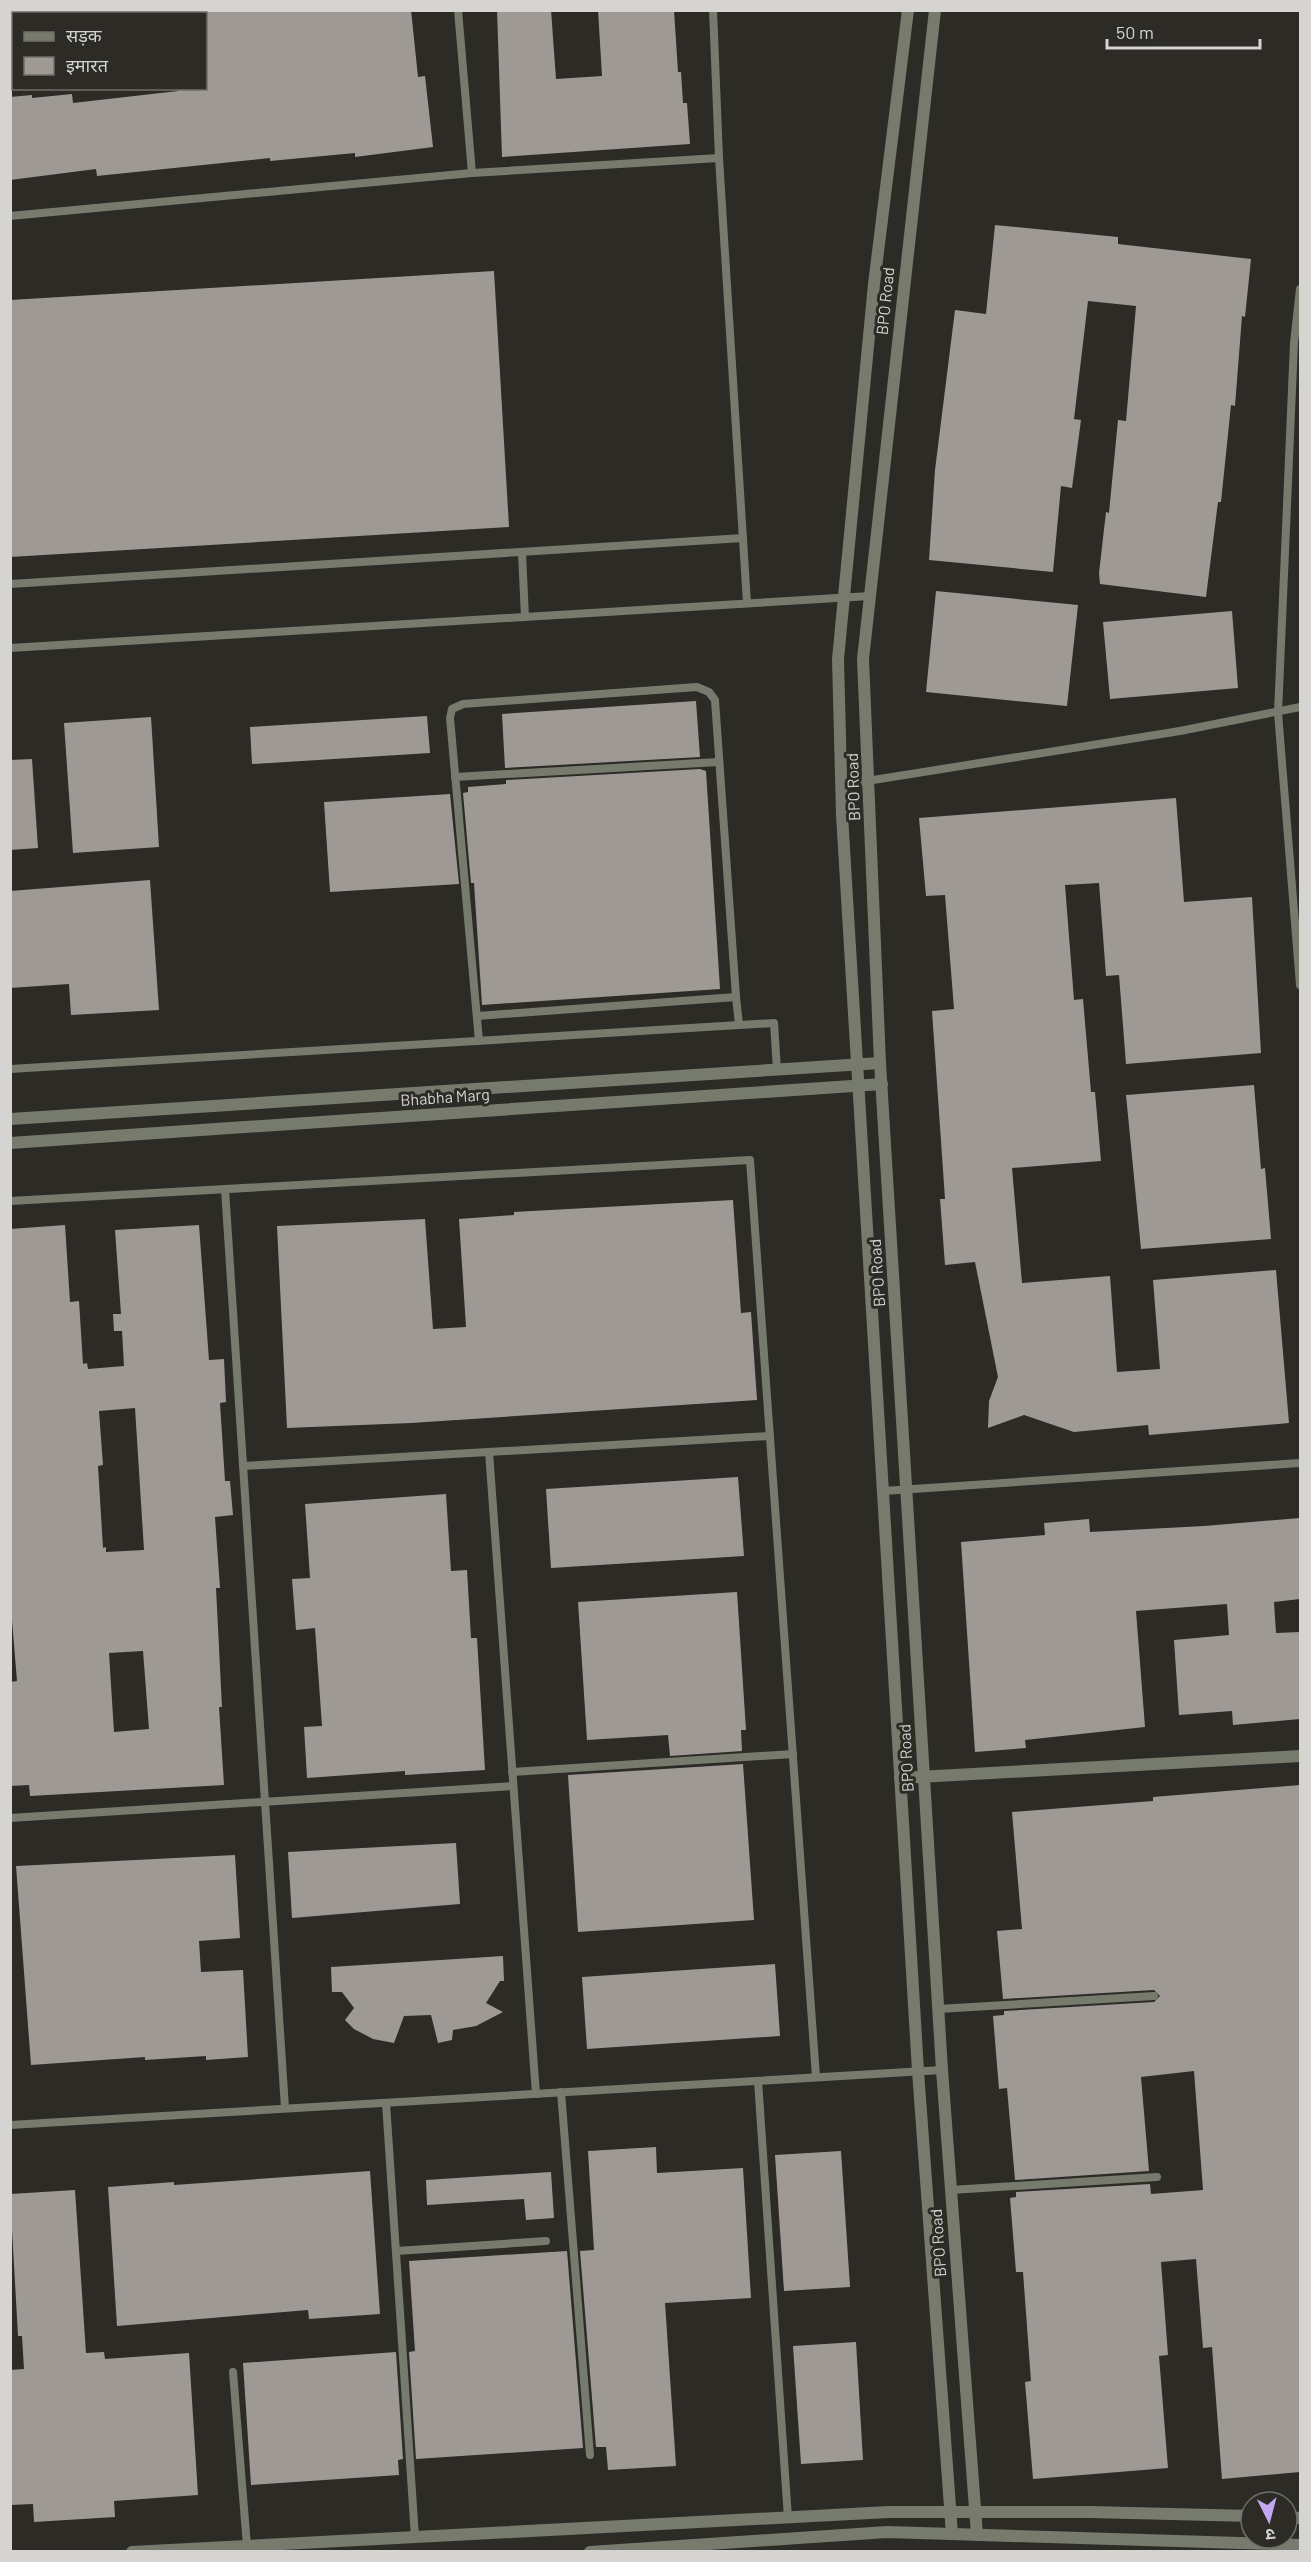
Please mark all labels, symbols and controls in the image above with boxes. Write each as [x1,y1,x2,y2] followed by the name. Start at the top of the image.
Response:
[12,12,207,90] legend
[1107,12,1260,50] scale bar
[1116,21,1154,43] text: 50 m
[66,24,103,46] text: सड़क
[66,54,109,76] text: इमारत
[871,266,898,336] street label: BPO Road
[842,753,863,821] street label: BPO Road
[400,1084,490,1109] street label: Bhabha Marg
[865,1238,888,1308] street label: BPO Road
[894,1724,917,1793] street label: BPO Road
[926,2208,949,2278] street label: BPO Road
[1239,2490,1299,2550] north arrow
[1264,2525,1276,2545] text: उ

